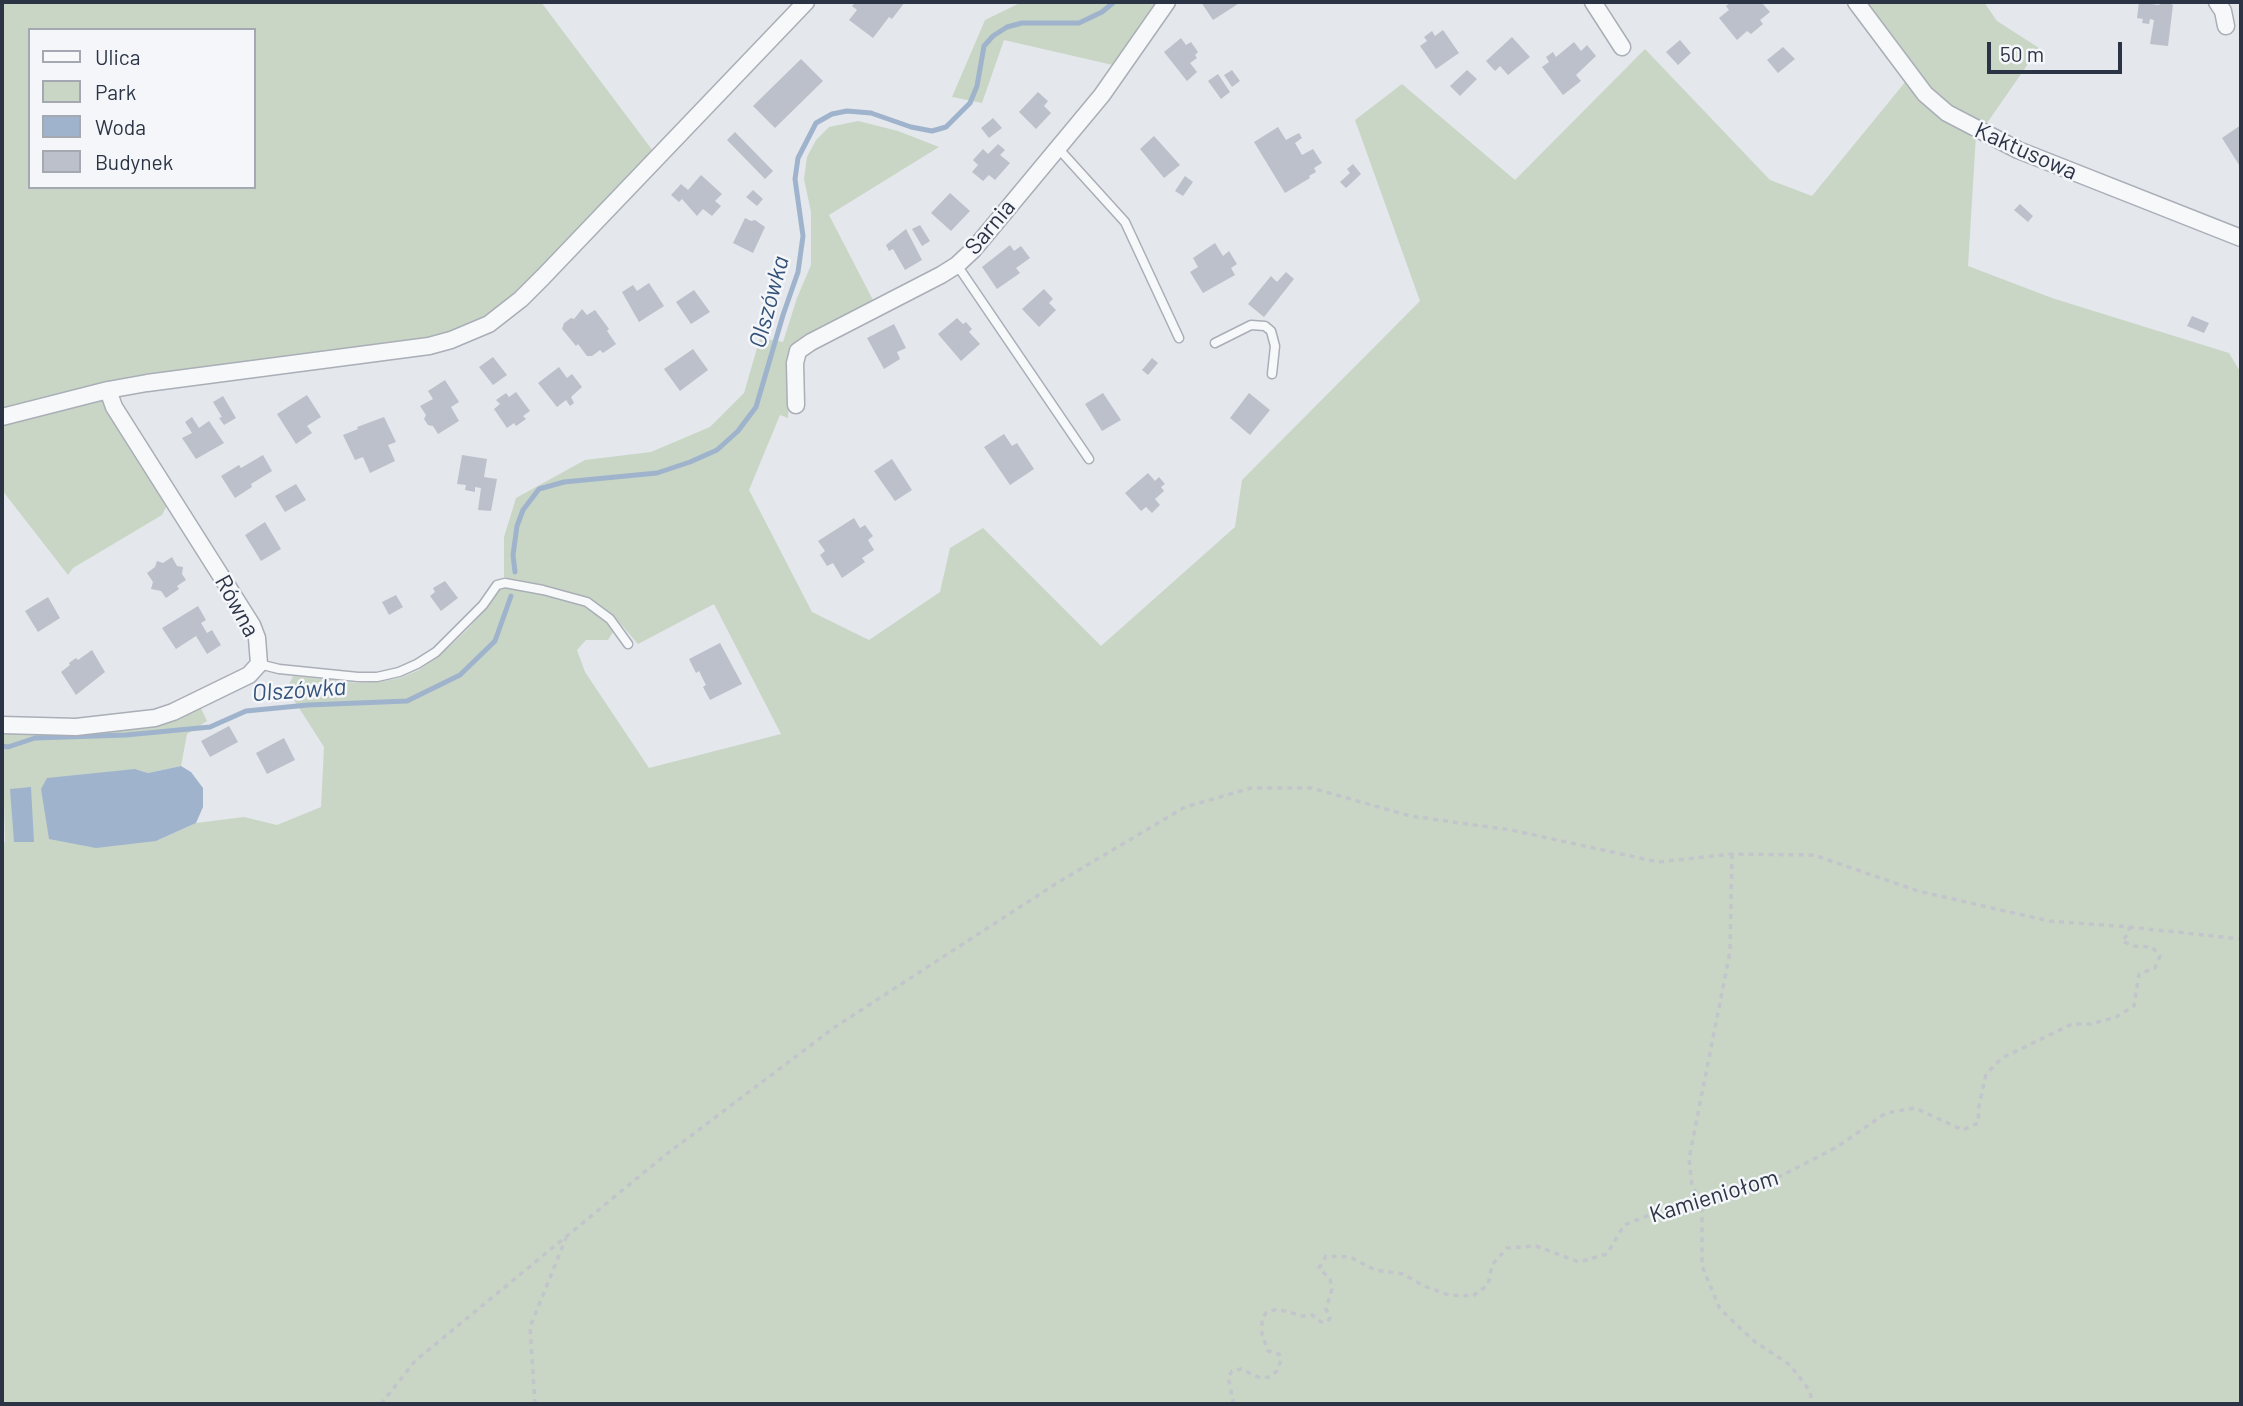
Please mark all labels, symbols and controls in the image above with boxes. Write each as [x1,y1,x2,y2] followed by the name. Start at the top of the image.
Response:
[28,28,256,189] legend
[1991,28,2126,72] scale bar
[2000,41,2044,66] text: 50 m
[95,44,140,69] text: Ulica
[95,79,136,104] text: Park
[95,114,146,139] text: Woda
[1970,116,2082,186] street label: Kaktusowa
[95,149,173,174] text: Budynek
[959,194,1021,260] street label: Sarnia
[743,253,795,351] water label: Olszówka
[209,570,265,642] street label: Równa
[251,672,347,708] water label: Olszówka
[1646,1163,1782,1229] street label: Kamieniołom

